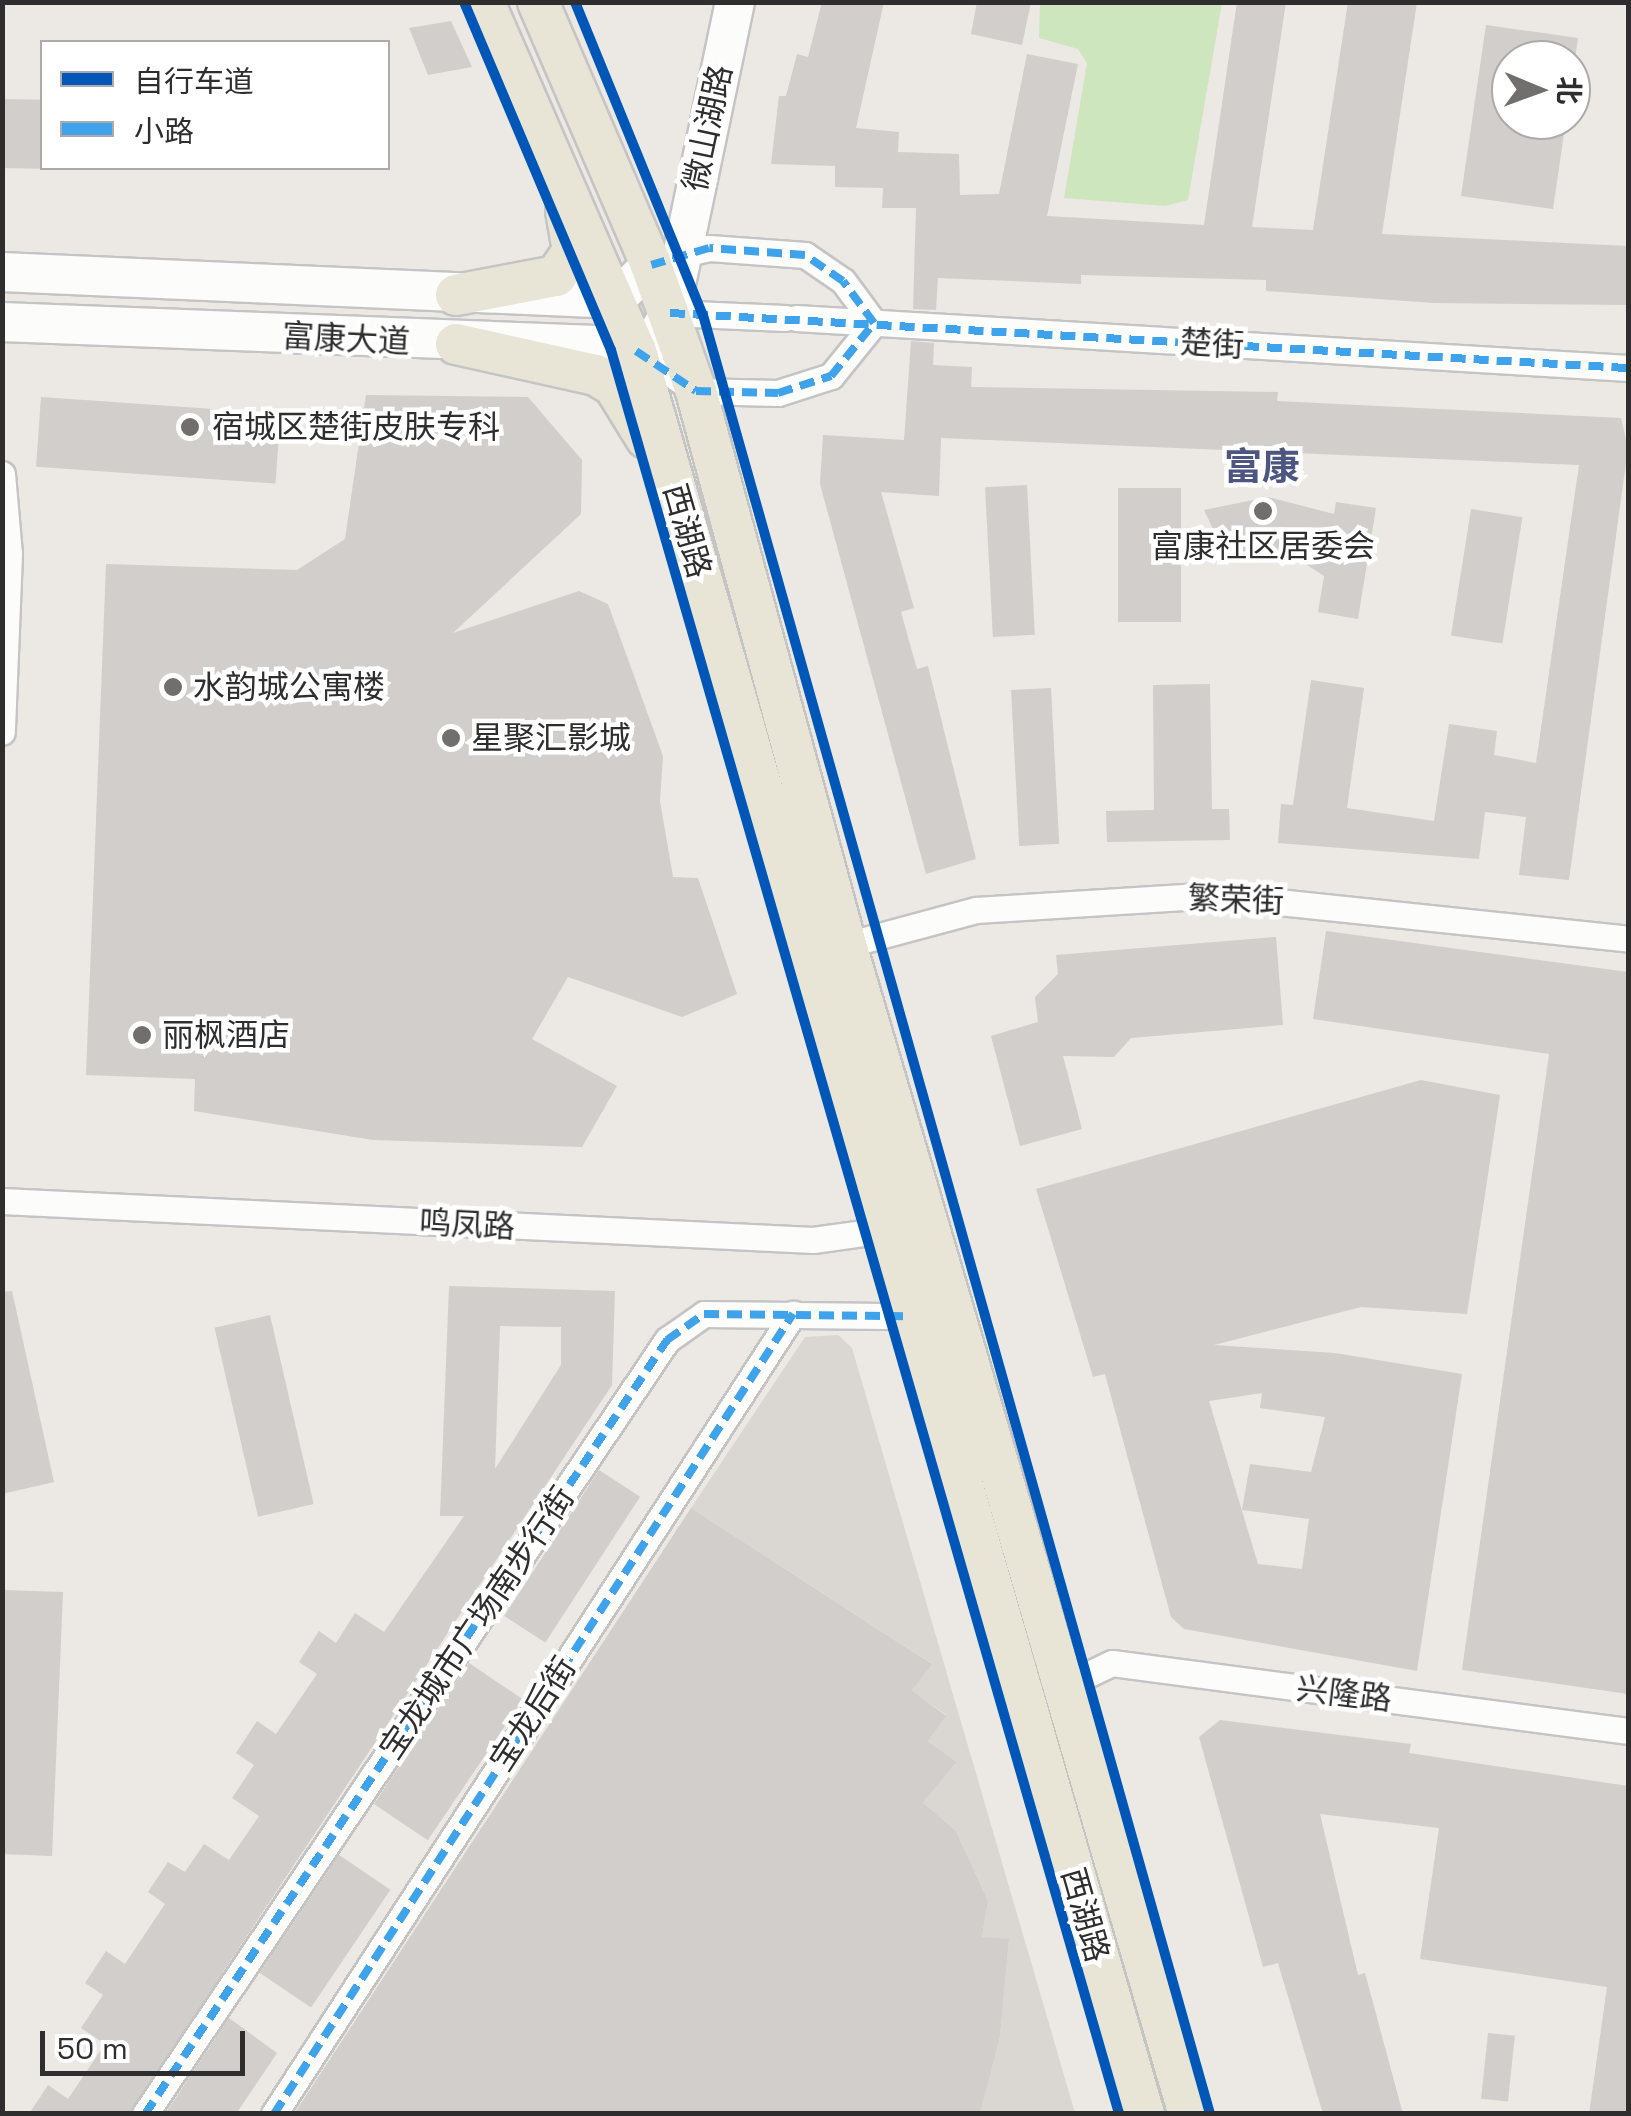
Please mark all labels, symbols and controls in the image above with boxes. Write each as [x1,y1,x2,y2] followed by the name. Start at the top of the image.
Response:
[40,40,390,170] legend
[1491,40,1591,140] north arrow
[676,61,740,195] street label: 微山湖路
[134,62,254,101] text: 自行车道
[1551,76,1587,105] text: 北
[134,112,194,151] text: 小路
[281,316,411,362] street label: 富康大道
[1179,323,1245,365] street label: 楚街
[212,408,500,446] place label: 宿城区楚街皮肤专科
[177,414,203,440] marker: 宿城区楚街皮肤专科
[1224,445,1300,491] district label: 富康
[655,480,719,582] street label: 西湖路
[1252,500,1274,522] marker: 富康社区居委会
[1151,527,1375,565] place label: 富康社区居委会
[193,668,385,706] place label: 水韵城公寓楼
[162,676,184,698] marker: 水韵城公寓楼
[471,719,631,757] place label: 星聚汇影城
[440,727,462,749] marker: 星聚汇影城
[1187,879,1285,921] street label: 繁荣街
[162,1016,290,1054] place label: 丽枫酒店
[131,1024,153,1046] marker: 丽枫酒店
[418,1203,516,1247] street label: 鸣凤路
[372,1480,582,1766] street label: 宝龙城市广场南步行街
[482,1650,584,1778] street label: 宝龙后街
[1294,1669,1394,1719] street label: 兴隆路
[1053,1864,1117,1966] street label: 西湖路
[45,2011,250,2073] scale bar
[57,2029,128,2068] text: 50 m

